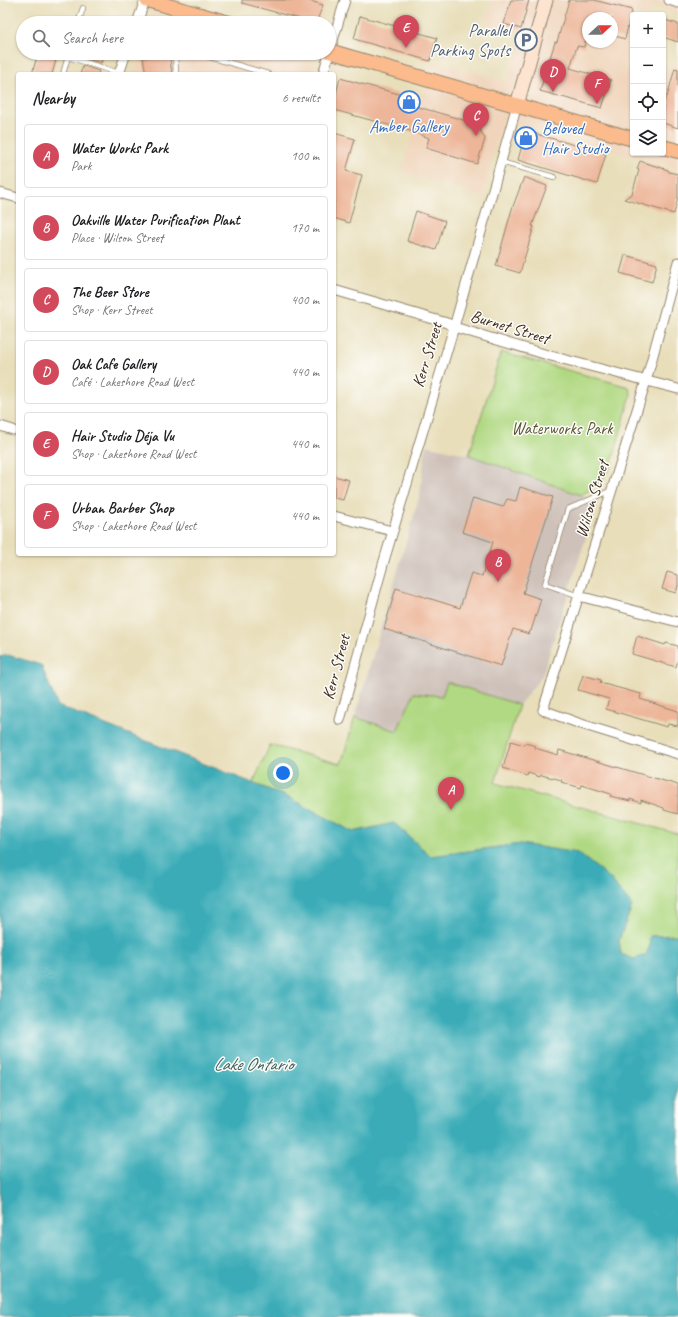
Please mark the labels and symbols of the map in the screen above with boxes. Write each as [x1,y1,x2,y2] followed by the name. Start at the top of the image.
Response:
[582,12,618,48] north arrow
[393,15,419,48] pin: E
[430,20,513,61] place label: Parallel Parking Spots
[513,27,539,53] parking icon: Parallel Parking Spots
[540,59,566,92] pin: D
[584,71,610,104] pin: F
[396,89,422,115] shop icon: Amber Gallery
[463,103,489,136] pin: C
[369,116,450,137] place label: Amber Gallery
[542,118,610,159] place label: Beloved Hair Studio
[513,125,539,151] shop icon: Beloved Hair Studio
[468,305,554,350] street label: Burnet Street
[407,318,447,390] street label: Kerr Street
[512,418,614,439] park label: Waterworks Park
[570,456,614,540] street label: Wilson Street
[485,549,511,582] pin: B
[317,630,355,702] street label: Kerr Street
[273,763,293,783] your location
[438,777,464,810] pin: A
[214,1053,296,1075] water label: Lake Ontario

